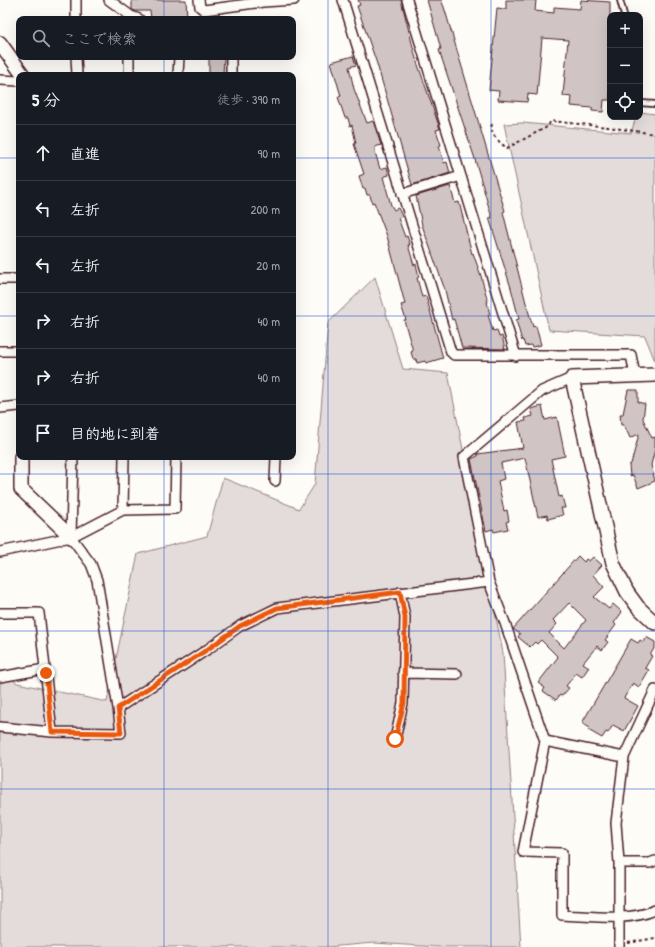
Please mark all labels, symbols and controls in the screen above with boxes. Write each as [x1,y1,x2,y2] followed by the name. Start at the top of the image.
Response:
[607,12,643,120] map controls
[607,12,643,48] button: +
[16,16,296,60] search box
[30,27,52,49] icon: search
[62,28,137,49] text: ここで検索
[607,48,643,84] button: −
[607,84,643,120] button: locate
[32,88,60,111] text: 5 分
[217,90,280,108] text: 徒歩 · 390 m
[32,142,54,164] icon: ahead
[70,143,100,164] text: 直進
[258,144,280,162] text: 90 m
[32,198,54,220] icon: left
[70,199,100,220] text: 左折
[250,200,280,218] text: 200 m
[32,254,54,276] icon: left
[70,255,100,276] text: 左折
[256,256,280,274] text: 20 m
[32,310,54,332] icon: right
[70,311,100,332] text: 右折
[257,312,280,330] text: 40 m
[32,366,54,388] icon: right
[70,367,100,388] text: 右折
[257,368,280,386] text: 40 m
[32,422,54,444] icon: arrive
[70,423,160,444] text: 目的地に到着
[37,664,55,682] route end
[386,730,404,748] route start

